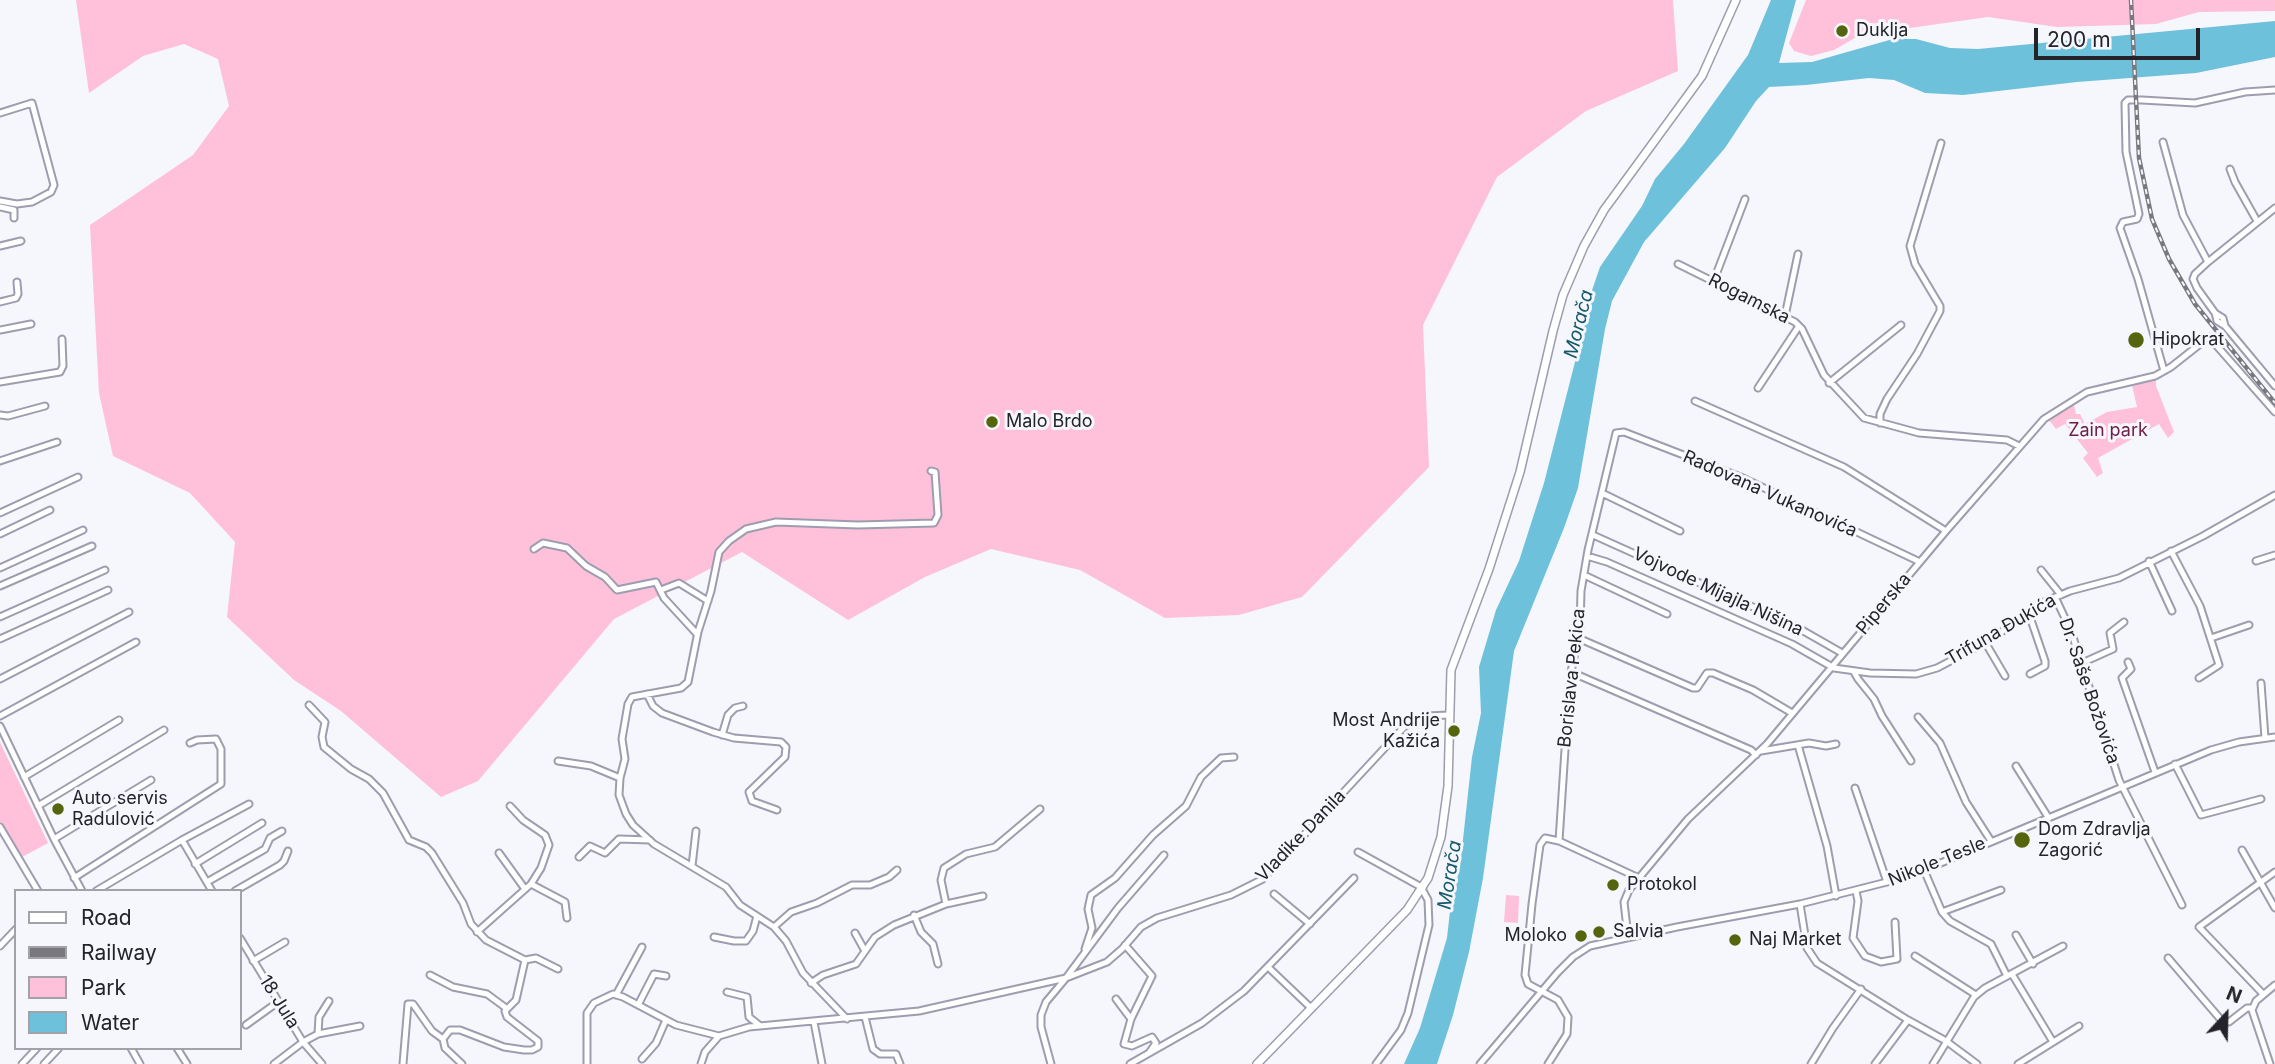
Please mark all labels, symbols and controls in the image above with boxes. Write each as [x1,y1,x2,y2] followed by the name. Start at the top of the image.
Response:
[2037,14,2203,58] scale bar
[1856,20,1908,42] place label: Duklja
[1834,23,1850,39] marker: Duklja
[2047,27,2111,52] text: 200 m
[1705,269,1793,329] street label: Rogamska
[1560,287,1598,361] water label: Morača
[2152,329,2224,351] place label: Hipokrat
[2126,330,2146,350] marker: Hipokrat
[1006,411,1093,433] place label: Malo Brdo
[984,414,1000,430] marker: Malo Brdo
[2068,420,2148,442] park label: Zain park
[1680,446,1860,542] street label: Radovana Vukanovića
[1629,543,1807,641] street label: Vojvode Mijajla Nišina
[1852,569,1916,639] street label: Piperska
[1942,590,2060,670] street label: Trifuna Đukića
[1554,607,1590,749] street label: Borislava Pekica
[2054,615,2124,767] street label: Dr. Saše Božovića
[1332,710,1440,752] place label: Most Andrije Kažića
[1446,723,1462,739] marker: Most Andrije Kažića
[1252,785,1350,887] street label: Vladike Danila
[72,788,168,830] place label: Auto servis Radulović
[50,801,66,817] marker: Auto servis Radulović
[2038,819,2151,862] place label: Dom Zdravlja Zagorić
[2012,830,2032,850] marker: Dom Zdravlja Zagorić
[1885,833,1989,891] street label: Nikole Tesle
[1433,839,1467,911] water label: Morača
[1627,874,1697,896] place label: Protokol
[1605,877,1621,893] marker: Protokol
[14,889,242,1050] legend
[81,905,132,930] text: Road
[1613,921,1664,943] place label: Salvia
[1591,924,1607,940] marker: Salvia
[1505,925,1567,947] place label: Moloko
[1573,928,1589,944] marker: Moloko
[1749,929,1841,951] place label: Naj Market
[1727,932,1743,948] marker: Naj Market
[81,940,157,965] text: Railway
[254,971,304,1033] street label: 18 Jula
[81,975,126,1000] text: Park
[2191,980,2261,1050] north arrow
[2223,982,2245,1008] text: N
[81,1010,139,1035] text: Water

